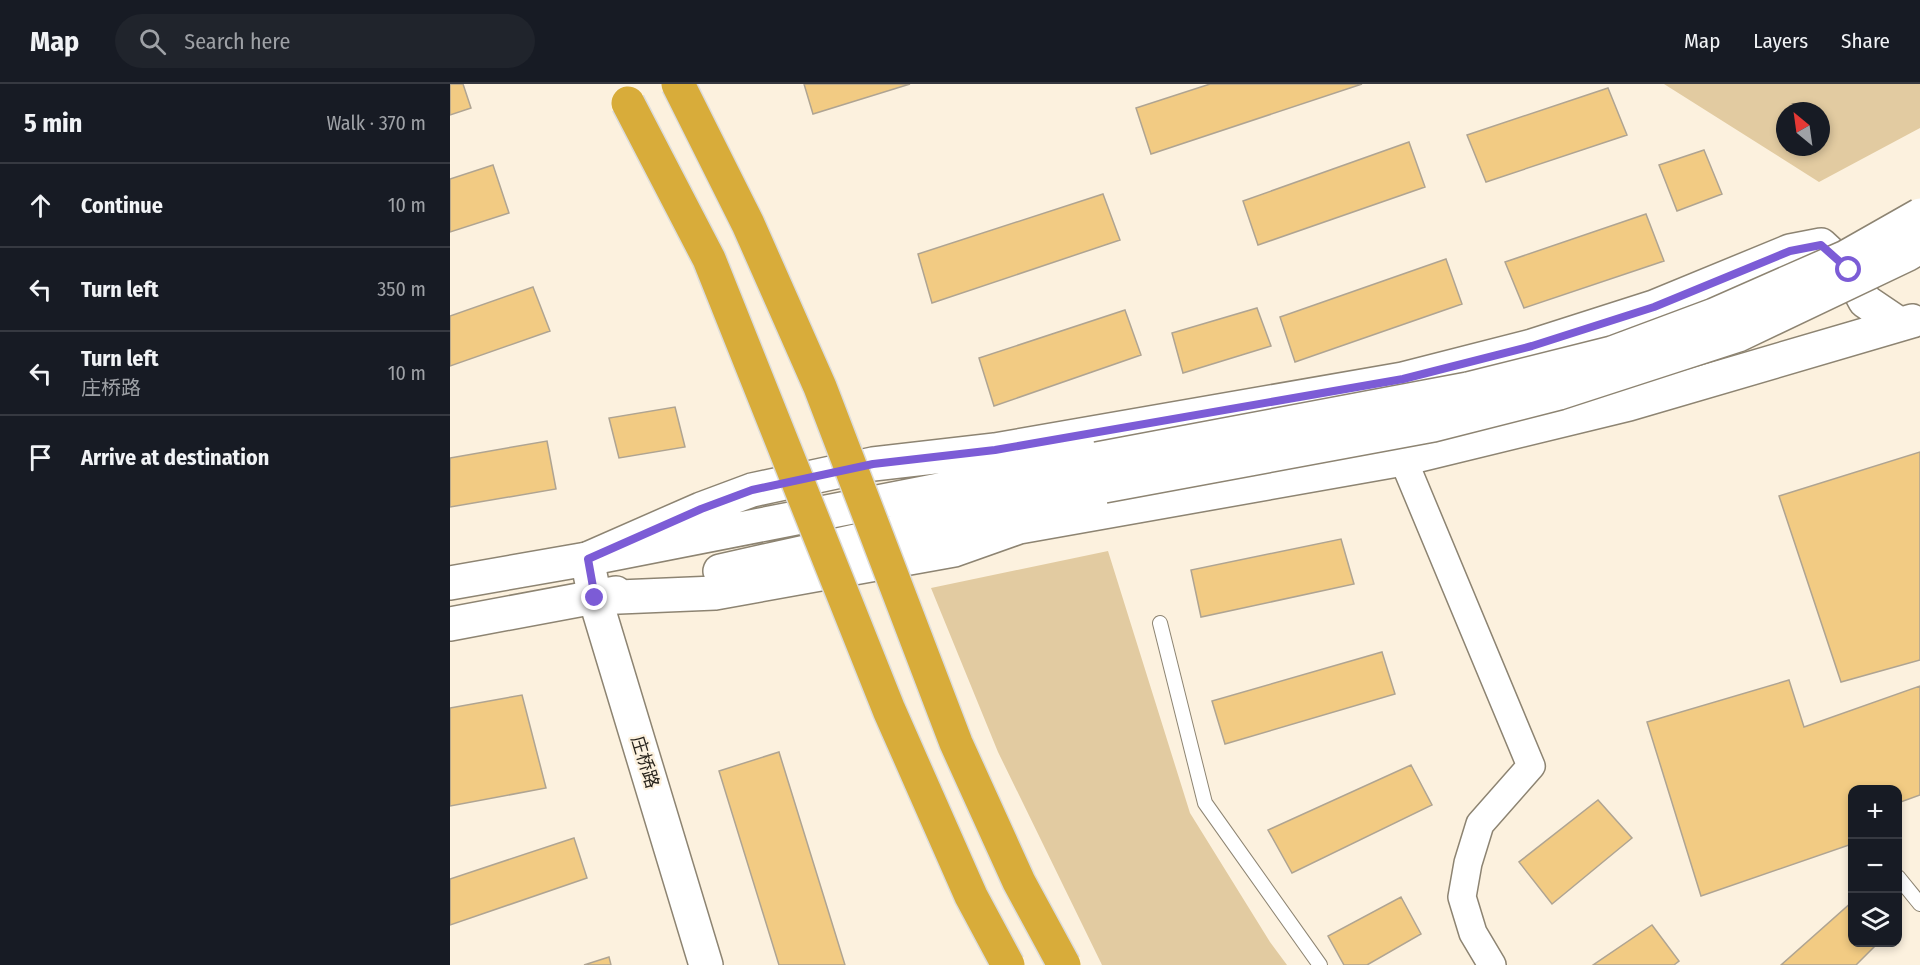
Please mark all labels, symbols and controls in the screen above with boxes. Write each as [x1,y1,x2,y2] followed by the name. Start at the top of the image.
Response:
[115,14,535,68] search box
[30,25,79,58] text: Map
[136,25,169,58] icon: search
[184,28,290,55] text: Search here
[1684,28,1720,54] text: Map
[1753,28,1808,54] text: Layers
[1841,28,1890,54] text: Share
[1776,102,1830,156] north arrow
[24,108,82,139] text: 5 min
[326,111,426,135] text: Walk · 370 m
[24,189,57,222] icon: ahead
[81,192,163,219] text: Continue
[388,193,426,217] text: 10 m
[1835,256,1861,282] route start
[24,273,57,306] icon: left
[81,276,159,303] text: Turn left
[377,277,426,301] text: 350 m
[81,345,159,372] text: Turn left
[24,357,57,390] icon: left
[388,361,426,385] text: 10 m
[81,376,141,400] text: 庄桥路
[24,441,57,474] icon: arrive
[81,444,269,471] text: Arrive at destination
[581,584,607,610] route end
[627,733,663,791] street label: 庄桥路
[1848,785,1902,947] map controls
[1848,785,1902,839] button: +
[1848,839,1902,893] button: −
[1848,893,1902,947] button: layers

